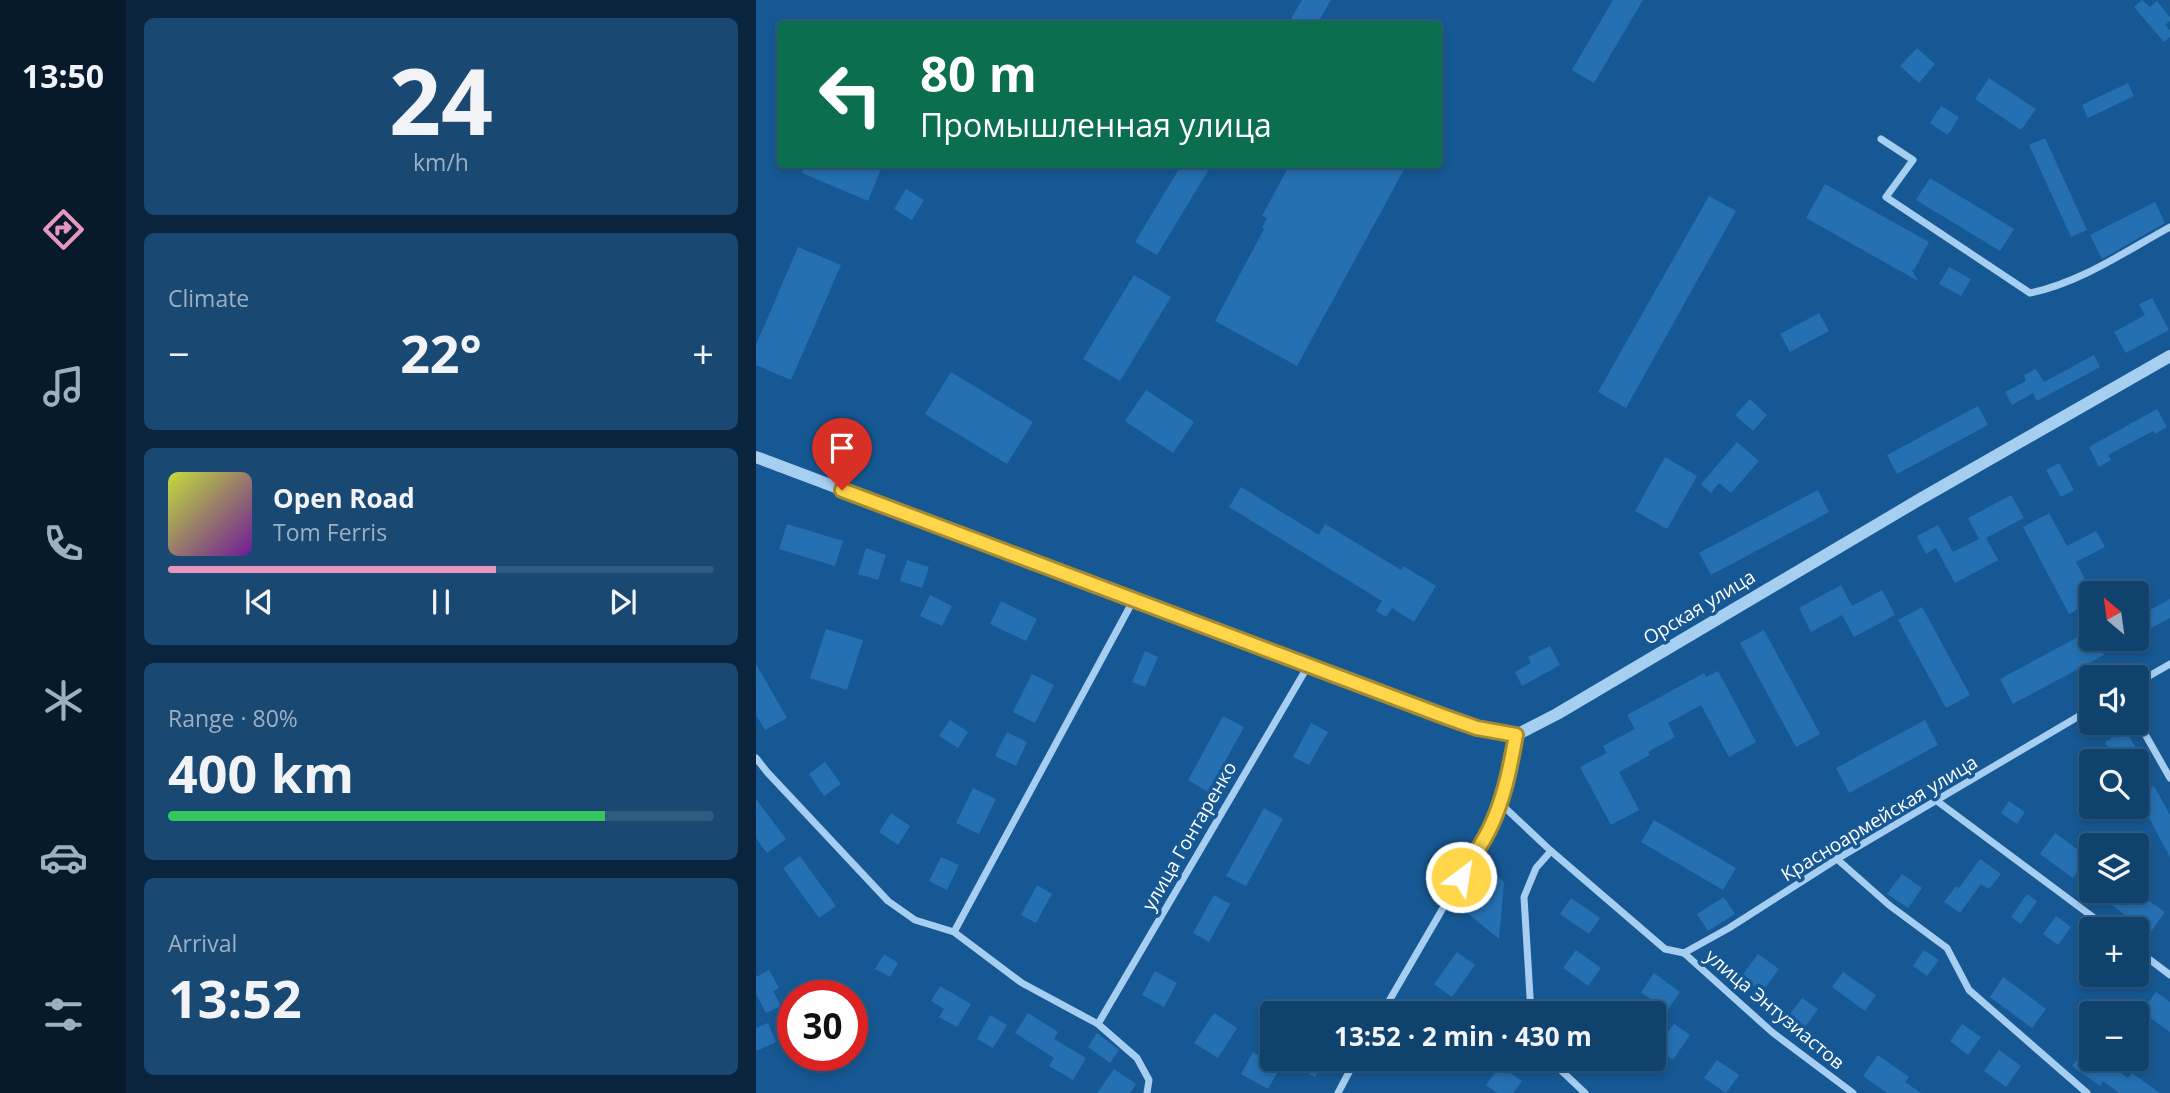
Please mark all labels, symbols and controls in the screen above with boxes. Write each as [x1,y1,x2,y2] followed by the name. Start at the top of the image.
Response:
[389,38,493,162] text: 24
[920,40,1037,106] text: 80 m
[805,49,896,140] icon: left
[22,54,104,97] text: 13:50
[920,103,1272,146] text: Промышленная улица
[413,146,469,178] text: km/h
[39,205,88,254] icon: directions
[168,282,249,314] text: Climate
[400,317,482,388] text: 22°
[168,327,190,379] text: −
[692,327,714,379] text: +
[39,362,88,411] icon: music
[812,418,872,490] pin
[823,429,861,467] icon: arrive
[273,480,415,516] text: Open Road
[273,516,387,548] text: Tom Ferris
[39,519,88,568] icon: phone
[1638,563,1760,651] street label: Орская улица
[2079,581,2149,651] north arrow
[2079,581,2149,1071] map controls
[240,583,278,621] icon: previous
[422,583,460,621] icon: pause
[604,583,642,621] icon: next
[2079,665,2149,735] button: sound
[39,676,88,725] icon: climate
[168,702,298,734] text: Range · 80%
[168,737,354,808] text: 400 km
[1776,749,1982,887] street label: Красноармейская улица
[2079,749,2149,819] button: search
[1136,757,1242,915] street label: улица Гонтаренко
[39,833,88,882] icon: car
[2079,833,2149,903] button: layers
[1424,840,1498,914] position arrow
[2079,917,2149,987] button: +
[168,927,237,959] text: Arrival
[1700,943,1850,1075] street label: улица Энтузиастов
[168,962,302,1033] text: 13:52
[777,980,868,1071] speed limit sign: 30
[39,990,88,1039] icon: filters
[2079,1001,2149,1071] button: −
[1334,1018,1592,1054] text: 13:52 · 2 min · 430 m

